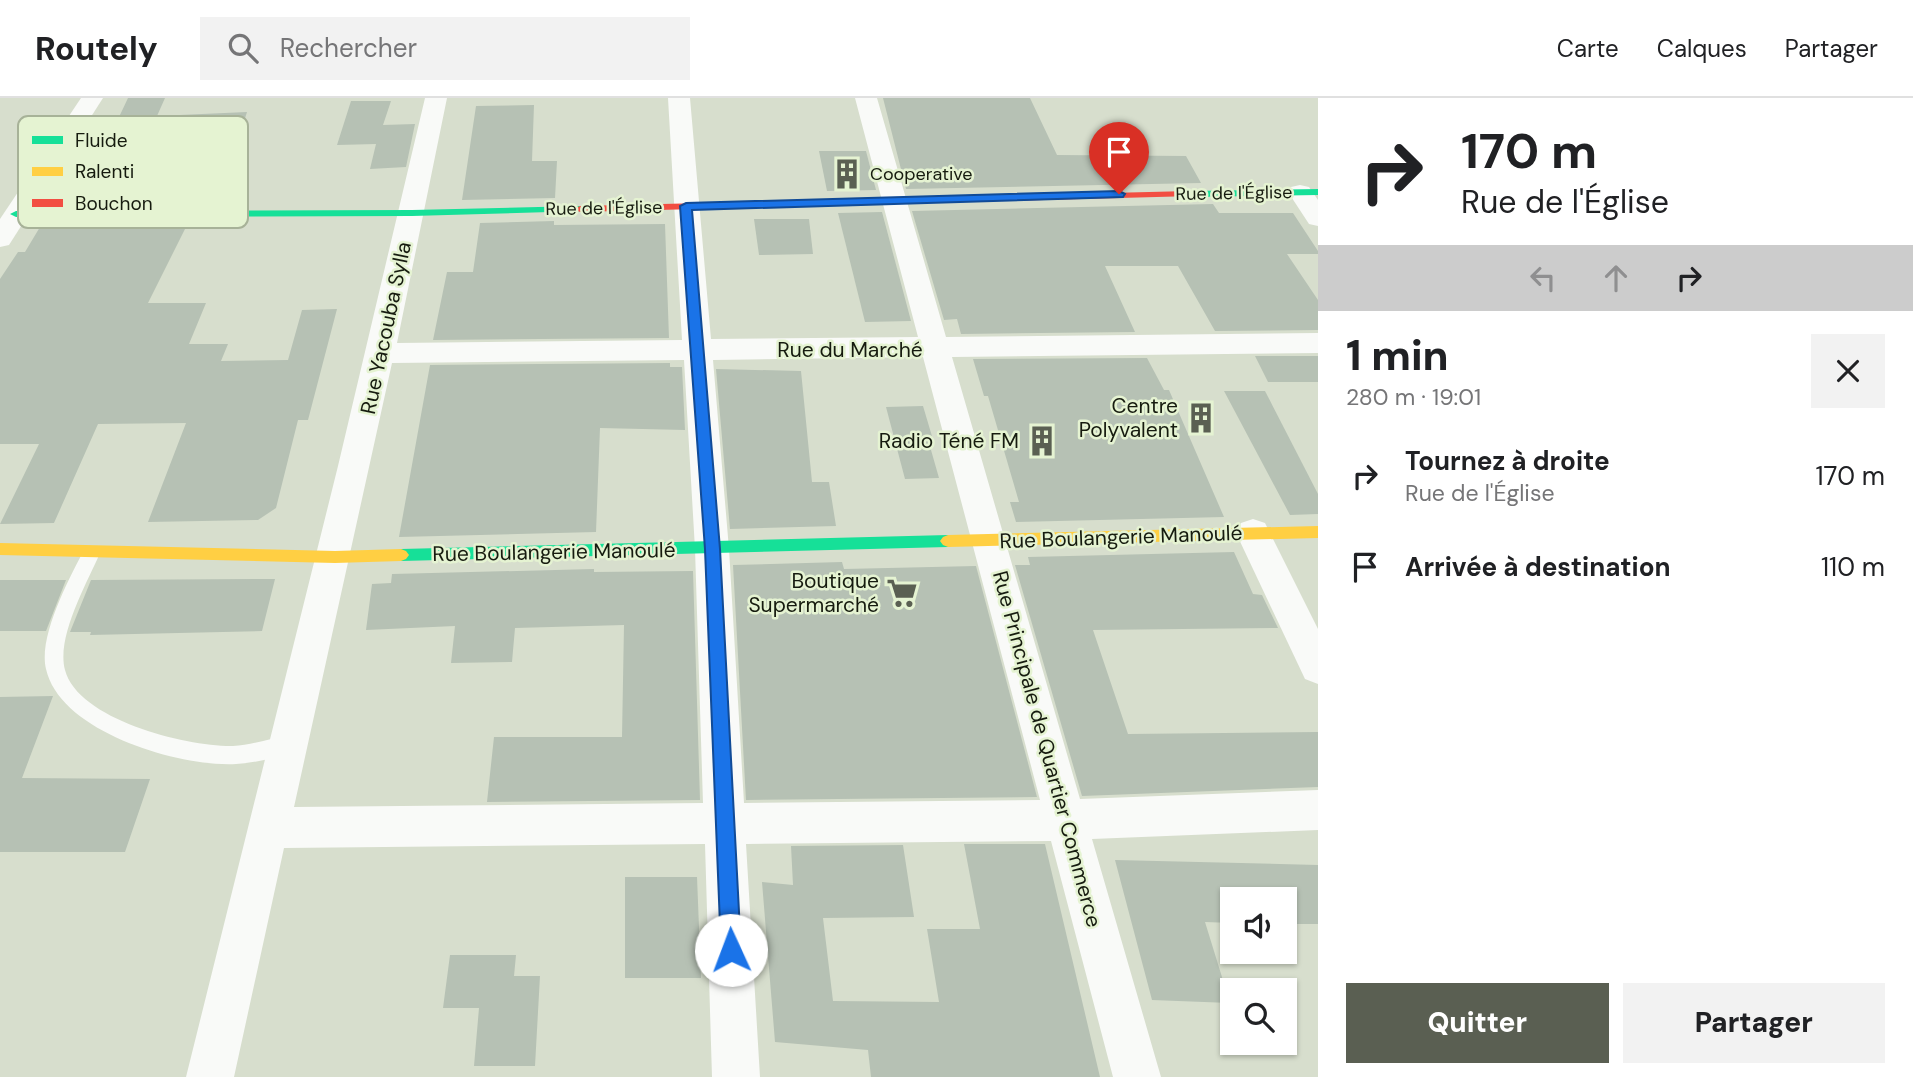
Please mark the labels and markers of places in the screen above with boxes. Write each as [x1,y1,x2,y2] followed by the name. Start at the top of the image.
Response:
[1089,122,1149,194] pin
[830,157,864,191] building icon: Cooperative
[870,162,973,186] place label: Cooperative
[1079,392,1178,444] place label: Centre Polyvalent
[1184,401,1218,435] building icon: Centre Polyvalent
[1025,424,1059,458] building icon: Radio Téné FM
[879,427,1019,455] place label: Radio Téné FM
[748,567,879,619] place label: Boutique Supermarché
[885,576,919,610] supermarket icon: Boutique Supermarché

